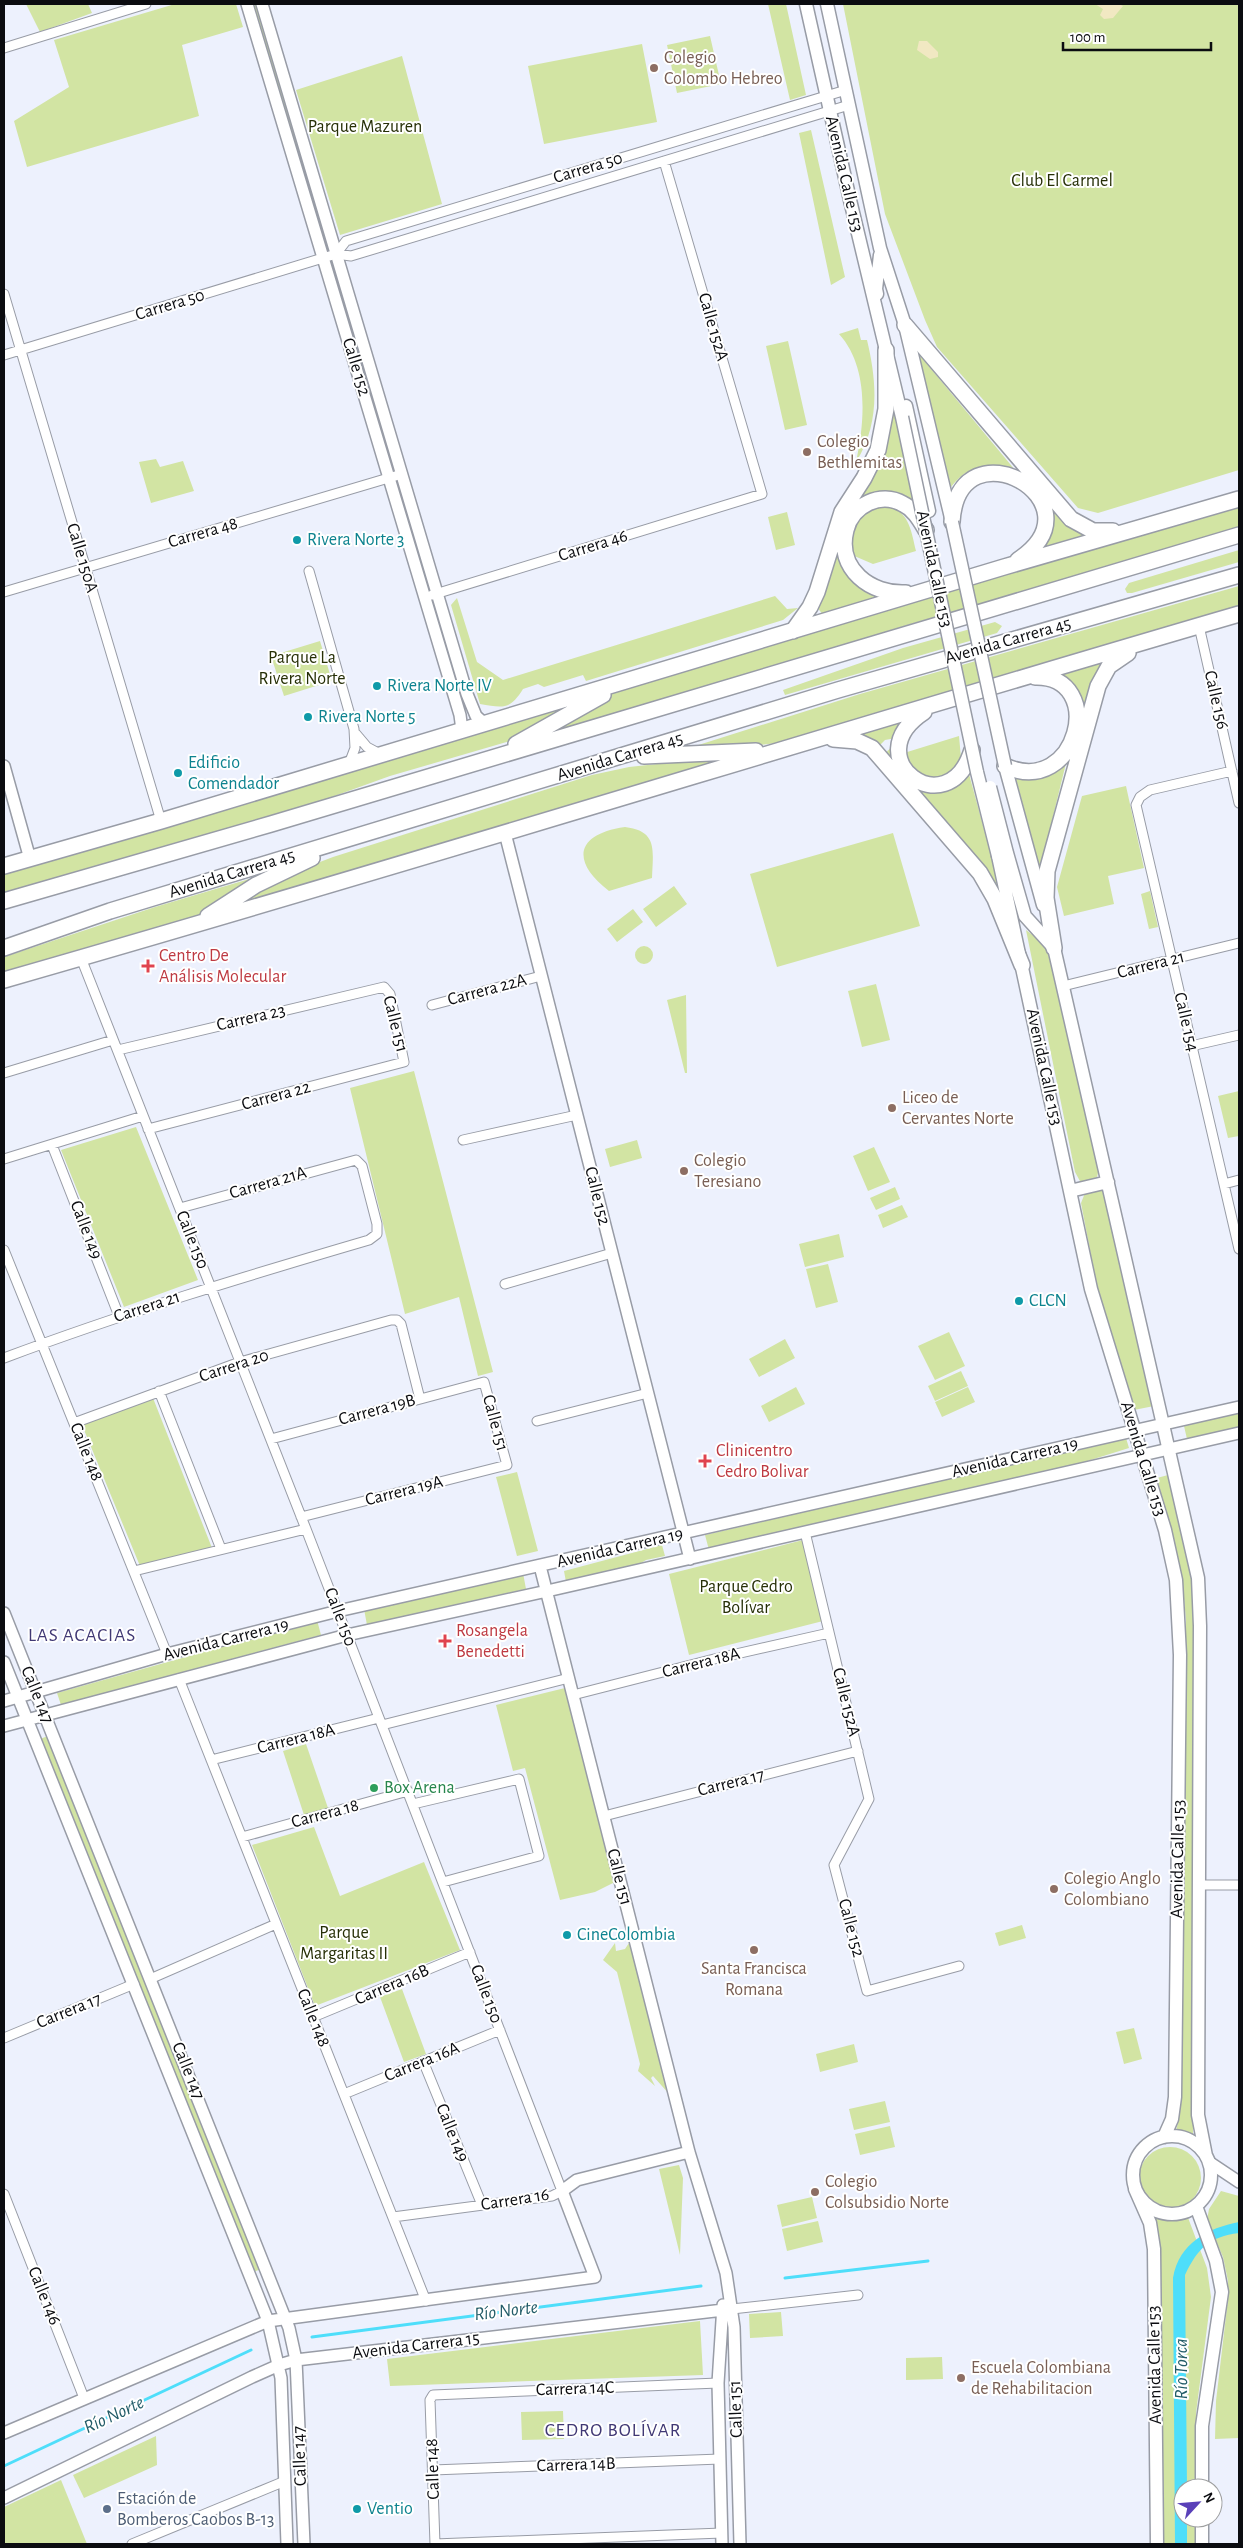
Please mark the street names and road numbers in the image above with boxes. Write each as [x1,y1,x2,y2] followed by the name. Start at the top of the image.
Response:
[822,114,866,234] street label: Avenida Calle 153
[551,149,625,187] street label: Carrera 50
[133,286,207,324] street label: Carrera 50
[695,291,731,364] street label: Calle 152A
[339,336,373,398] street label: Calle 152
[913,509,955,629] street label: Avenida Calle 153
[166,514,240,552] street label: Carrera 48
[63,521,101,595] street label: Calle 150A
[556,527,630,565] street label: Carrera 46
[943,614,1073,668] street label: Avenida Carrera 45
[1200,669,1232,731] street label: Calle 156
[555,729,685,785] street label: Avenida Carrera 45
[167,846,297,902] street label: Avenida Carrera 45
[1115,948,1187,982] street label: Carrera 21
[445,971,529,1009] street label: Carrera 22A
[1170,991,1202,1054] street label: Calle 154
[379,994,411,1054] street label: Calle 151
[215,1001,287,1035] street label: Carrera 23
[1023,1007,1065,1127] street label: Avenida Calle 153
[240,1078,312,1114] street label: Carrera 22
[227,1163,309,1203] street label: Carrera 21A
[581,1165,613,1227] street label: Calle 152
[67,1198,105,1262] street label: Calle 149
[172,1208,212,1272] street label: Calle 150
[112,1288,182,1326] street label: Carrera 21
[197,1346,271,1386] street label: Carrera 20
[337,1391,417,1429] street label: Carrera 19B
[479,1393,511,1453] street label: Calle 151
[1117,1399,1169,1519] street label: Avenida Calle 153
[66,1420,106,1484] street label: Calle 148
[950,1435,1080,1481] street label: Avenida Carrera 19
[363,1473,445,1509] street label: Carrera 19A
[555,1525,685,1571] street label: Avenida Carrera 19
[321,1585,359,1649] street label: Calle 150
[161,1616,291,1664] street label: Avenida Carrera 19
[660,1645,742,1681] street label: Carrera 18A
[17,1664,57,1726] street label: Calle 147
[829,1666,863,1739] street label: Calle 152A
[255,1721,337,1757] street label: Carrera 18A
[696,1766,766,1800] street label: Carrera 17
[289,1796,361,1832] street label: Carrera 18
[1168,1799,1188,1919] street label: Avenida Calle 153
[603,1847,635,1907] street label: Calle 151
[835,1897,867,1959] street label: Calle 152
[352,1961,432,2009] street label: Carrera 16B
[467,1962,505,2026] street label: Calle 150
[293,1986,333,2050] street label: Calle 148
[34,1990,104,2032] street label: Carrera 17
[382,2039,463,2085] street label: Carrera 16A
[168,2040,208,2102] street label: Calle 147
[432,2101,472,2165] street label: Calle 149
[480,2186,550,2214] street label: Carrera 16
[24,2264,64,2328] street label: Calle 146
[1145,2305,1165,2425] street label: Avenida Calle 153
[351,2329,481,2363] street label: Avenida Carrera 15
[535,2379,615,2399] street label: Carrera 14C
[726,2380,746,2438] street label: Calle 151
[290,2426,310,2486] street label: Calle 147
[423,2438,443,2500] street label: Calle 148
[536,2455,616,2475] street label: Carrera 14B

